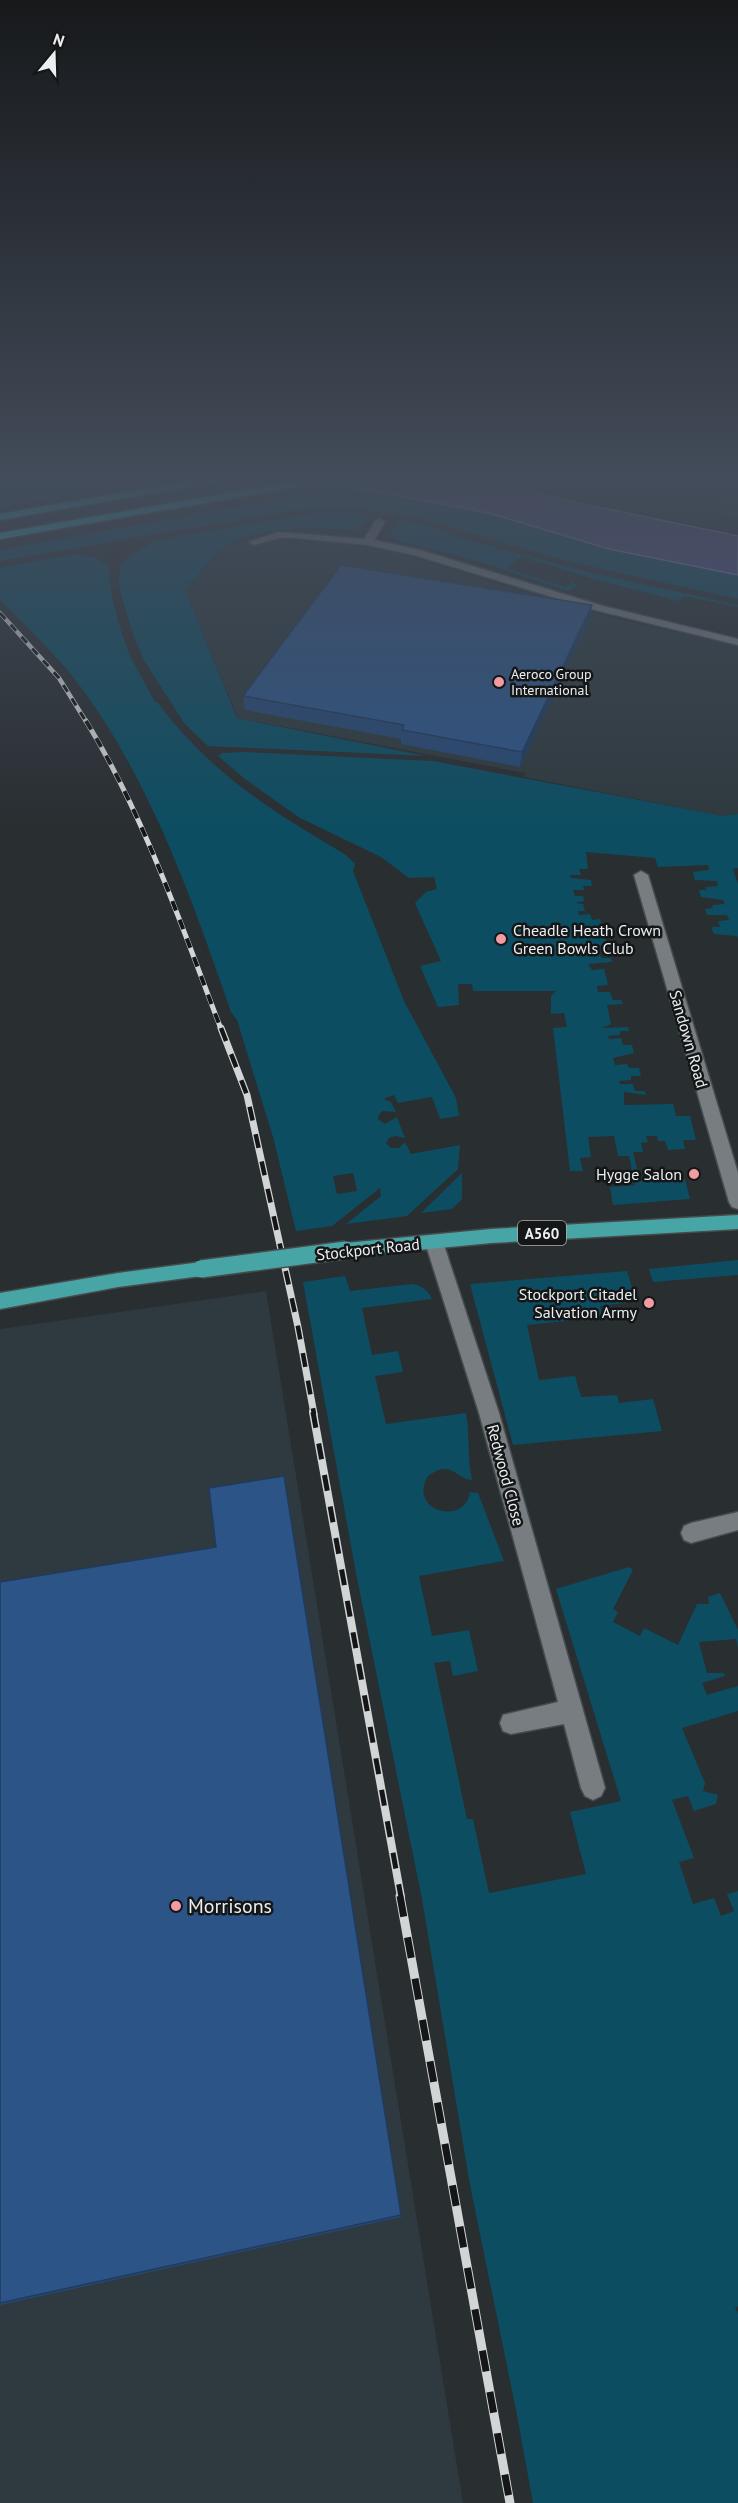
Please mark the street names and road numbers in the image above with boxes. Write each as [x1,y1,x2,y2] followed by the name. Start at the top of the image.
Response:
[665,988,713,1090] street label: Sandown Road
[518,1221,566,1245] road number: A560
[315,1234,421,1264] street label: Stockport Road
[483,1422,529,1528] street label: Redwood Close

